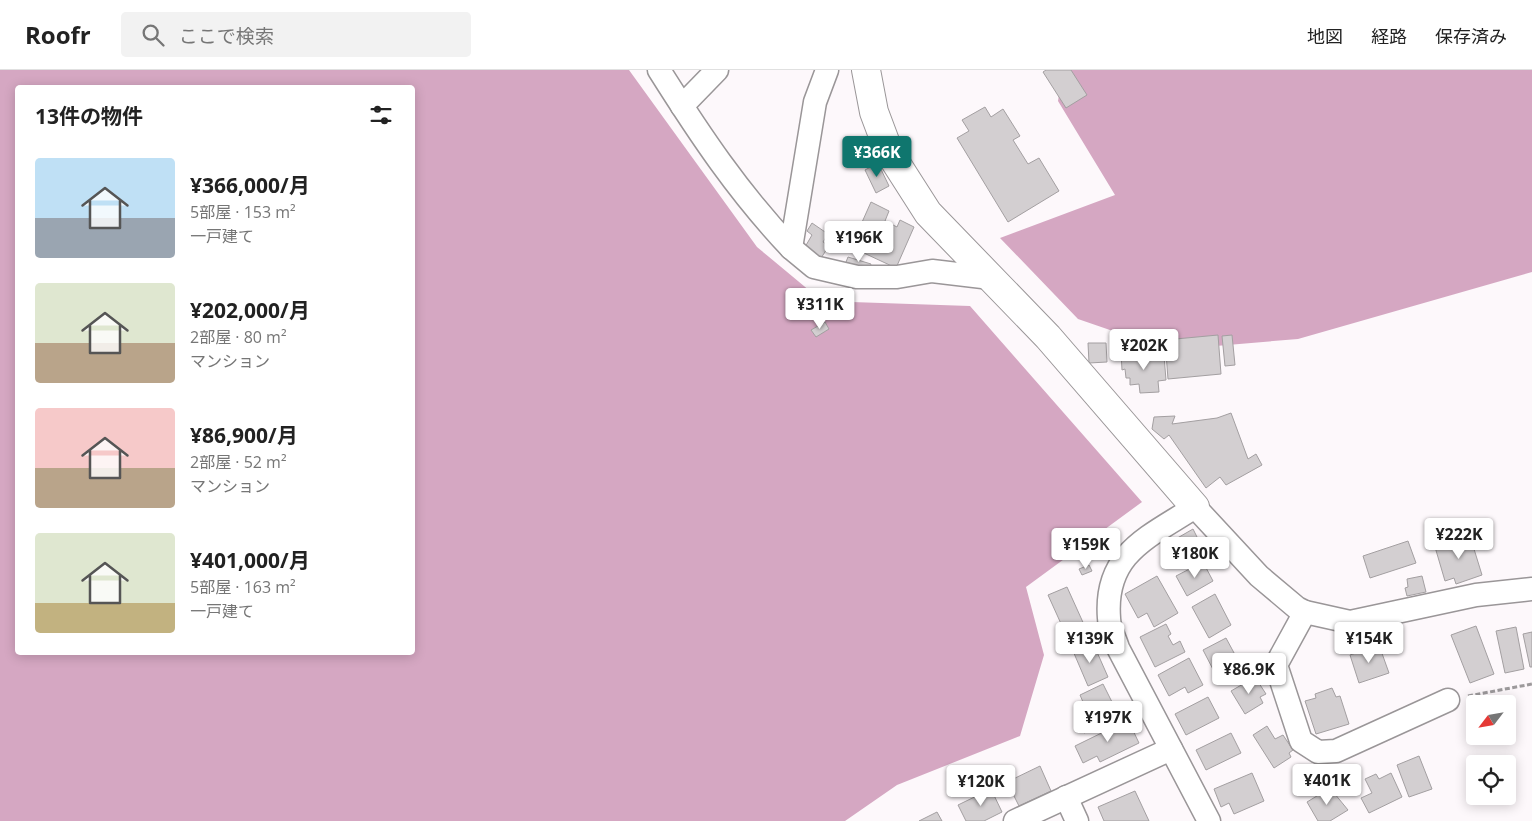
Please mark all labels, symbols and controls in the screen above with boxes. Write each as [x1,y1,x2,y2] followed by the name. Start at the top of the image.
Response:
[121,12,471,57] search box
[25,18,91,51] text: Roofr
[139,21,167,49] icon: search
[179,23,274,49] text: ここで検索
[1307,24,1343,48] text: 地図
[1371,24,1407,48] text: 経路
[1435,24,1507,48] text: 保存済み
[367,101,395,129] icon: filters
[35,102,143,130] text: 13件の物件
[842,136,912,178] pin: ¥366K
[853,141,901,163] text: ¥366K
[190,171,310,199] text: ¥366,000/月
[75,178,135,238] icon: home
[190,201,296,223] text: 5部屋 · 153 m²
[824,220,894,263] pin: ¥196K
[190,225,254,247] text: 一戸建て
[835,226,883,248] text: ¥196K
[785,288,855,330] pin: ¥311K
[796,293,844,315] text: ¥311K
[190,296,310,324] text: ¥202,000/月
[75,303,135,363] icon: home
[190,326,287,348] text: 2部屋 · 80 m²
[1109,328,1179,371] pin: ¥202K
[1120,334,1168,356] text: ¥202K
[190,350,270,372] text: マンション
[190,421,298,449] text: ¥86,900/月
[75,428,135,488] icon: home
[190,451,287,473] text: 2部屋 · 52 m²
[190,475,270,497] text: マンション
[1424,518,1494,560] pin: ¥222K
[1435,523,1483,545] text: ¥222K
[1051,528,1121,570] pin: ¥159K
[1062,533,1110,555] text: ¥159K
[1160,536,1230,579] pin: ¥180K
[1171,542,1219,564] text: ¥180K
[190,546,310,574] text: ¥401,000/月
[75,553,135,613] icon: home
[190,576,296,598] text: 5部屋 · 163 m²
[190,600,254,622] text: 一戸建て
[1055,622,1125,664] pin: ¥139K
[1334,622,1404,664] pin: ¥154K
[1066,627,1114,649] text: ¥139K
[1345,627,1393,649] text: ¥154K
[1208,652,1290,695] pin: ¥86.9K
[1223,658,1275,680] text: ¥86.9K
[1466,695,1516,745] north arrow
[1466,695,1516,805] map controls
[1073,700,1143,743] pin: ¥197K
[1084,706,1132,728] text: ¥197K
[1466,755,1516,805] button: locate
[946,764,1016,807] pin: ¥120K
[1292,764,1362,806] pin: ¥401K
[1303,769,1351,791] text: ¥401K
[957,770,1005,792] text: ¥120K

